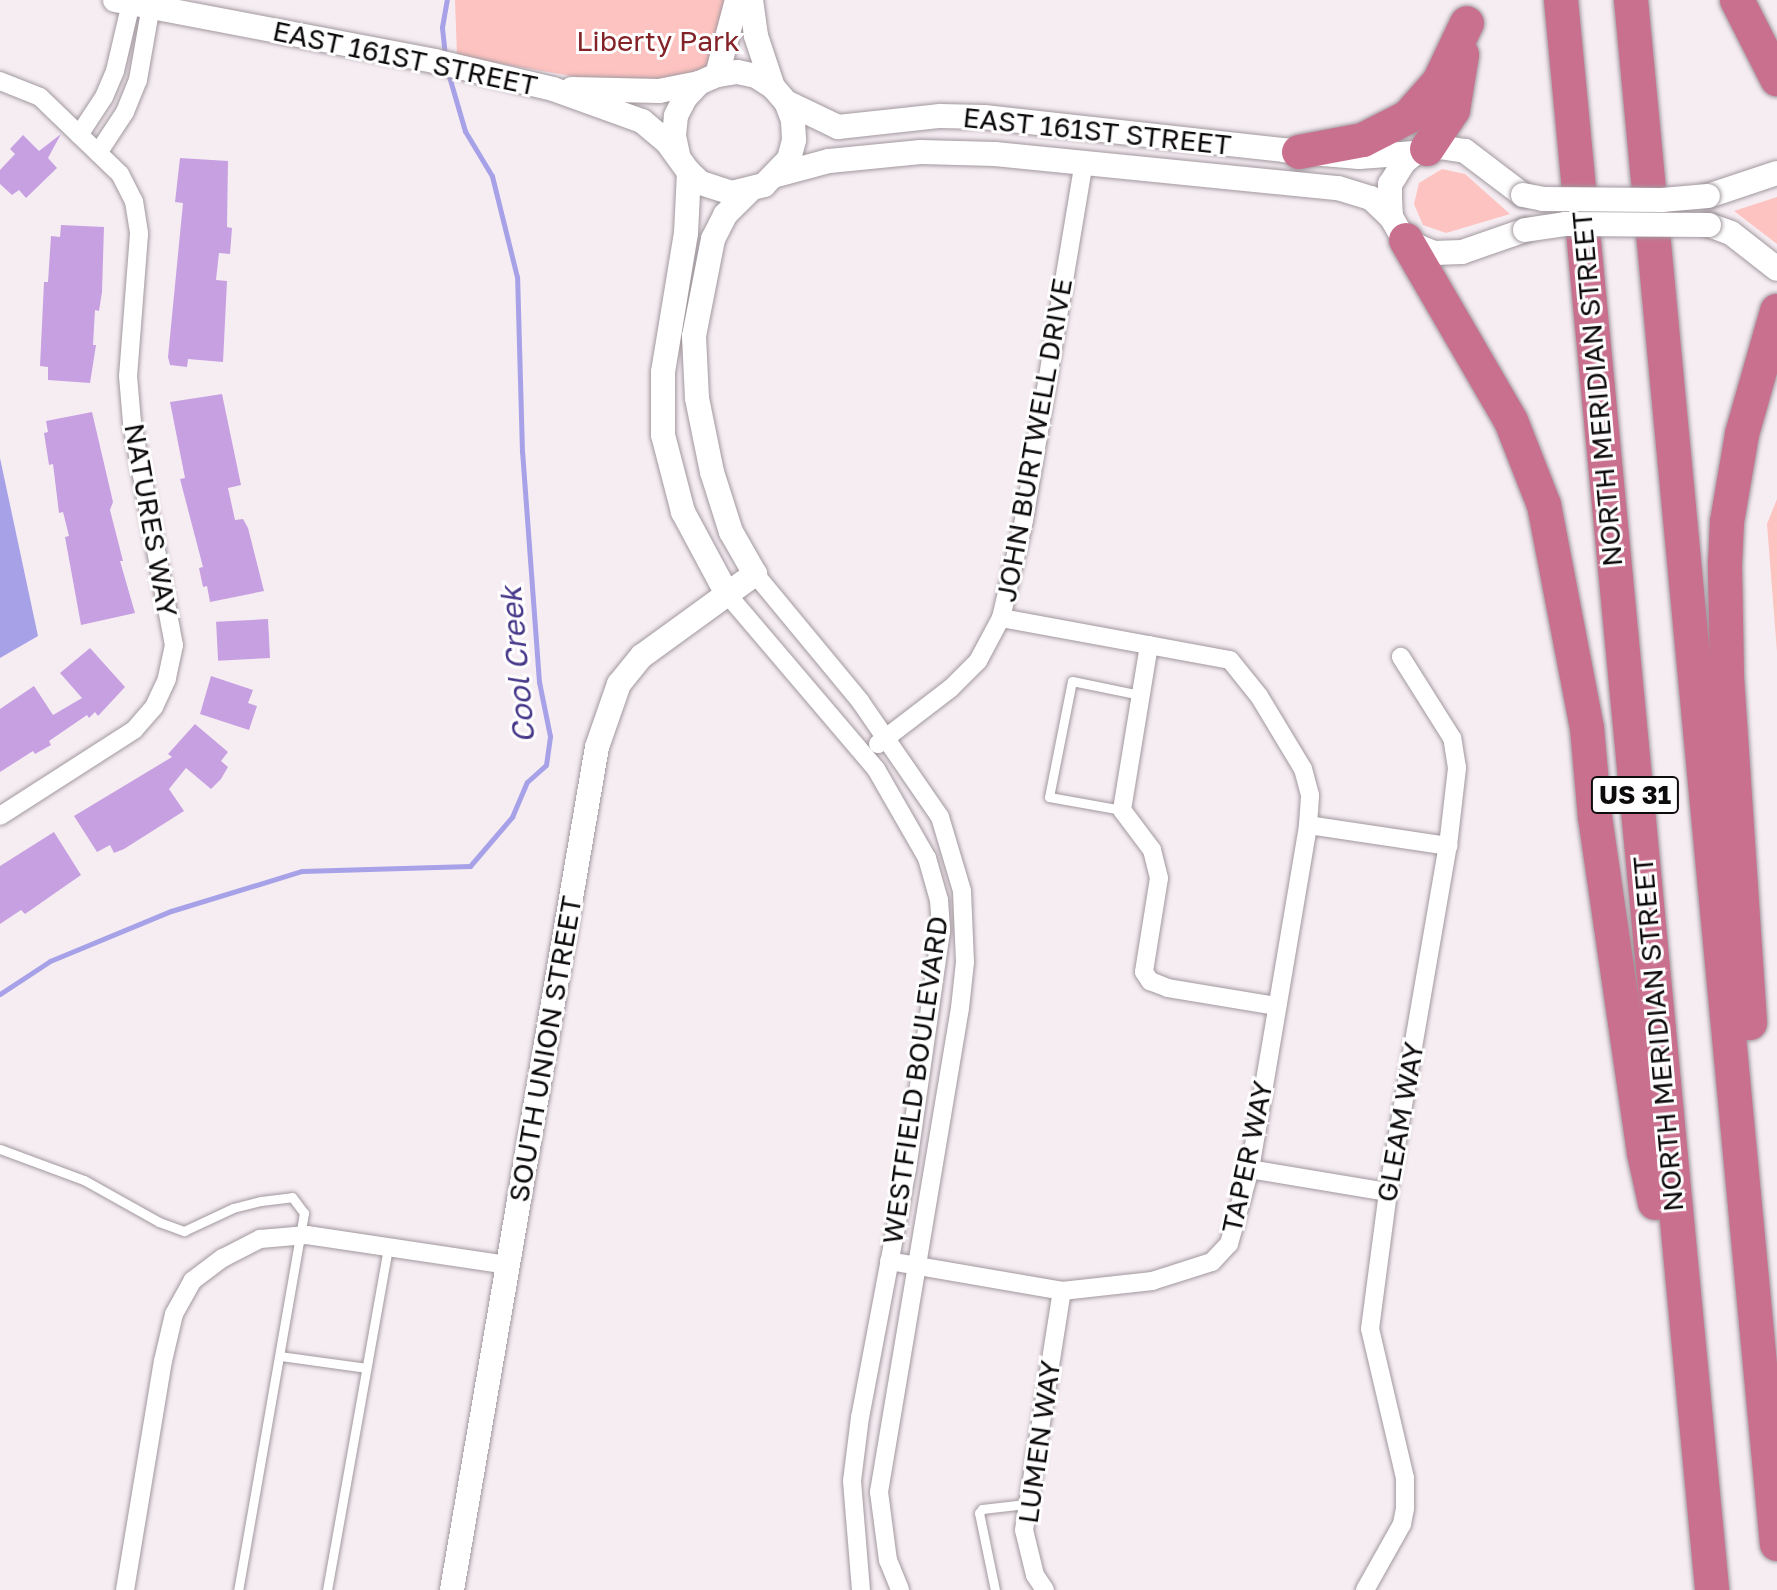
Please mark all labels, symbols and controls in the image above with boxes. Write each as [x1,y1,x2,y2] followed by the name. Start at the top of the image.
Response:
[270,14,540,102] street label: EAST 161ST STREET
[576,24,740,58] park label: Liberty Park
[961,100,1233,162] street label: EAST 161ST STREET
[1565,210,1629,568] street label: NORTH MERIDIAN STREET
[989,276,1079,604] street label: JOHN BURTWELL DRIVE
[117,421,185,619] street label: NATURES WAY
[492,585,542,745] water label: Cool Creek
[1589,773,1681,817] road number: US 31
[1626,855,1690,1213] street label: NORTH MERIDIAN STREET
[502,893,588,1205] street label: SOUTH UNION STREET
[875,914,955,1246] street label: WESTFIELD BOULEVARD
[1369,1039,1431,1205] street label: GLEAM WAY
[1215,1078,1279,1236] street label: TAPER WAY
[1011,1358,1067,1526] street label: LUMEN WAY

